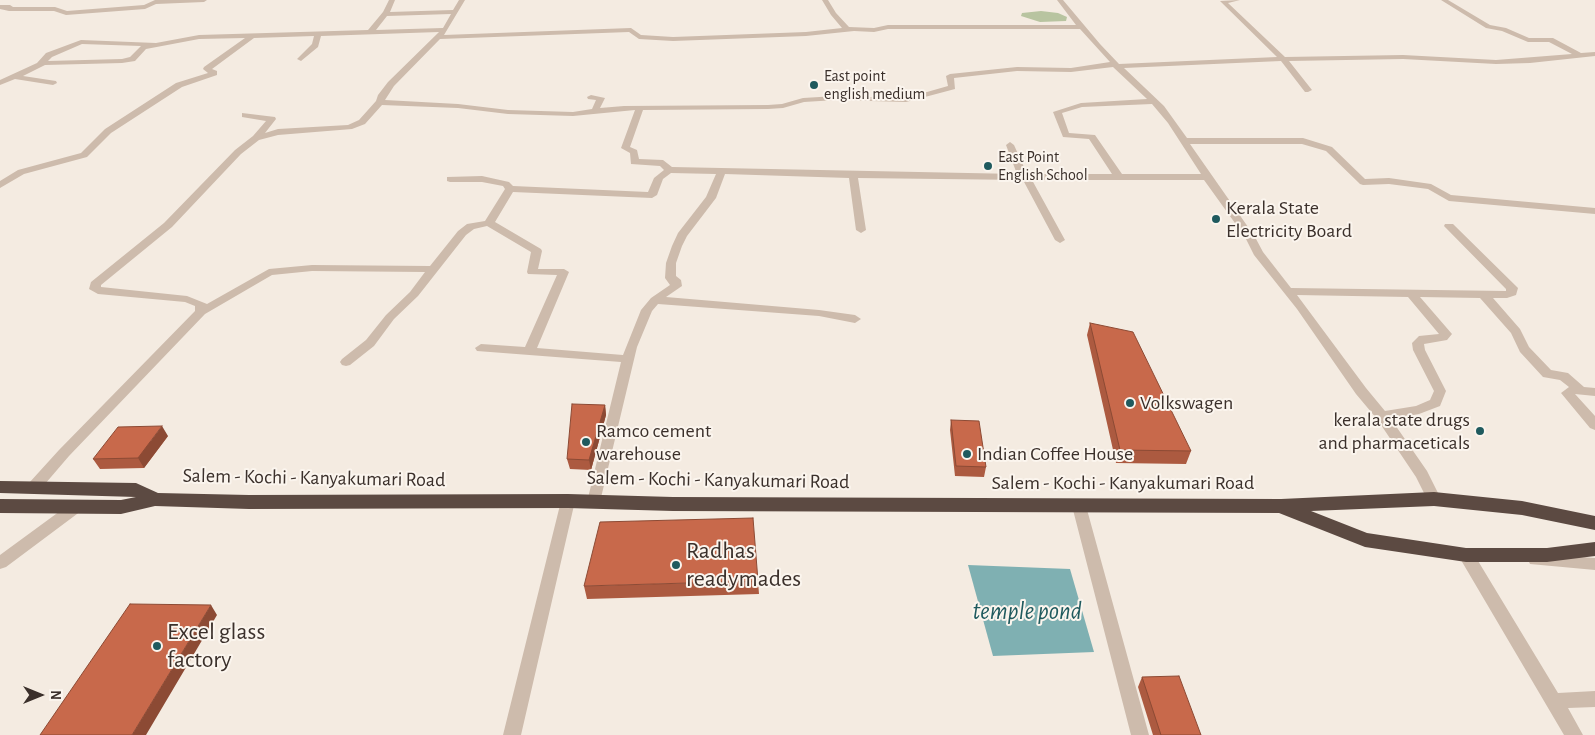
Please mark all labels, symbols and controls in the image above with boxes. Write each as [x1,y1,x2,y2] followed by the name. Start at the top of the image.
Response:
[824,66,925,104] place label: East point english medium
[808,79,820,91] marker: East point english medium
[998,147,1088,185] place label: East Point English School
[982,160,994,172] marker: East Point English School
[1226,196,1352,243] place label: Kerala State Electricity Board
[1210,213,1222,225] marker: Kerala State Electricity Board
[1140,391,1233,415] place label: Volkswagen
[1124,397,1136,409] marker: Volkswagen
[1318,408,1470,455] place label: kerala state drugs and pharmaceticals
[596,419,711,466] place label: Ramco cement warehouse
[1474,425,1486,437] marker: kerala state drugs and pharmaceticals
[580,436,592,448] marker: Ramco cement warehouse
[977,442,1133,466] place label: Indian Coffee House
[961,448,973,460] marker: Indian Coffee House
[182,464,446,492] street label: Salem - Kochi - Kanyakumari Road
[586,466,850,494] street label: Salem - Kochi - Kanyakumari Road
[992,471,1254,495] street label: Salem - Kochi - Kanyakumari Road
[686,537,801,593] place label: Radhas readymades
[670,559,682,571] marker: Radhas readymades
[972,596,1082,626] water label: temple pond
[167,618,265,674] place label: Excel glass factory
[151,640,163,652] marker: Excel glass factory
[15,670,65,720] north arrow
[48,690,62,700] text: N

